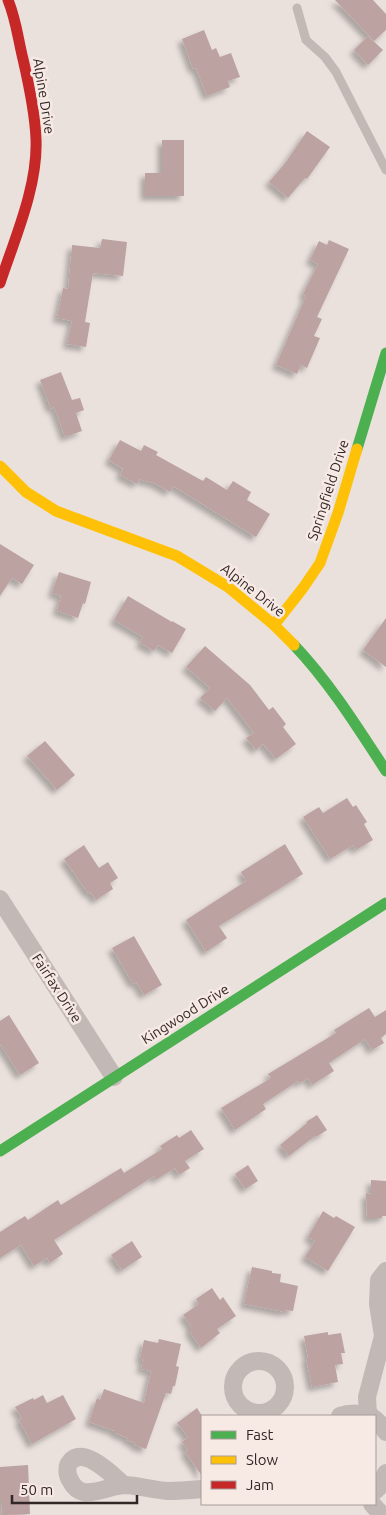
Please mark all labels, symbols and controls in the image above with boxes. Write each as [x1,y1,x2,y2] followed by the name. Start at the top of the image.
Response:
[30,57,58,135] street label: Alpine Drive
[304,438,352,542] street label: Springfield Drive
[218,560,288,620] street label: Alpine Drive
[29,951,85,1025] street label: Fairfax Drive
[138,981,232,1047] street label: Kingwood Drive
[201,1415,376,1505] legend
[246,1426,274,1443] text: Fast
[246,1451,279,1468] text: Slow
[12,1472,138,1504] scale bar
[246,1476,274,1493] text: Jam
[20,1481,53,1498] text: 50 m

